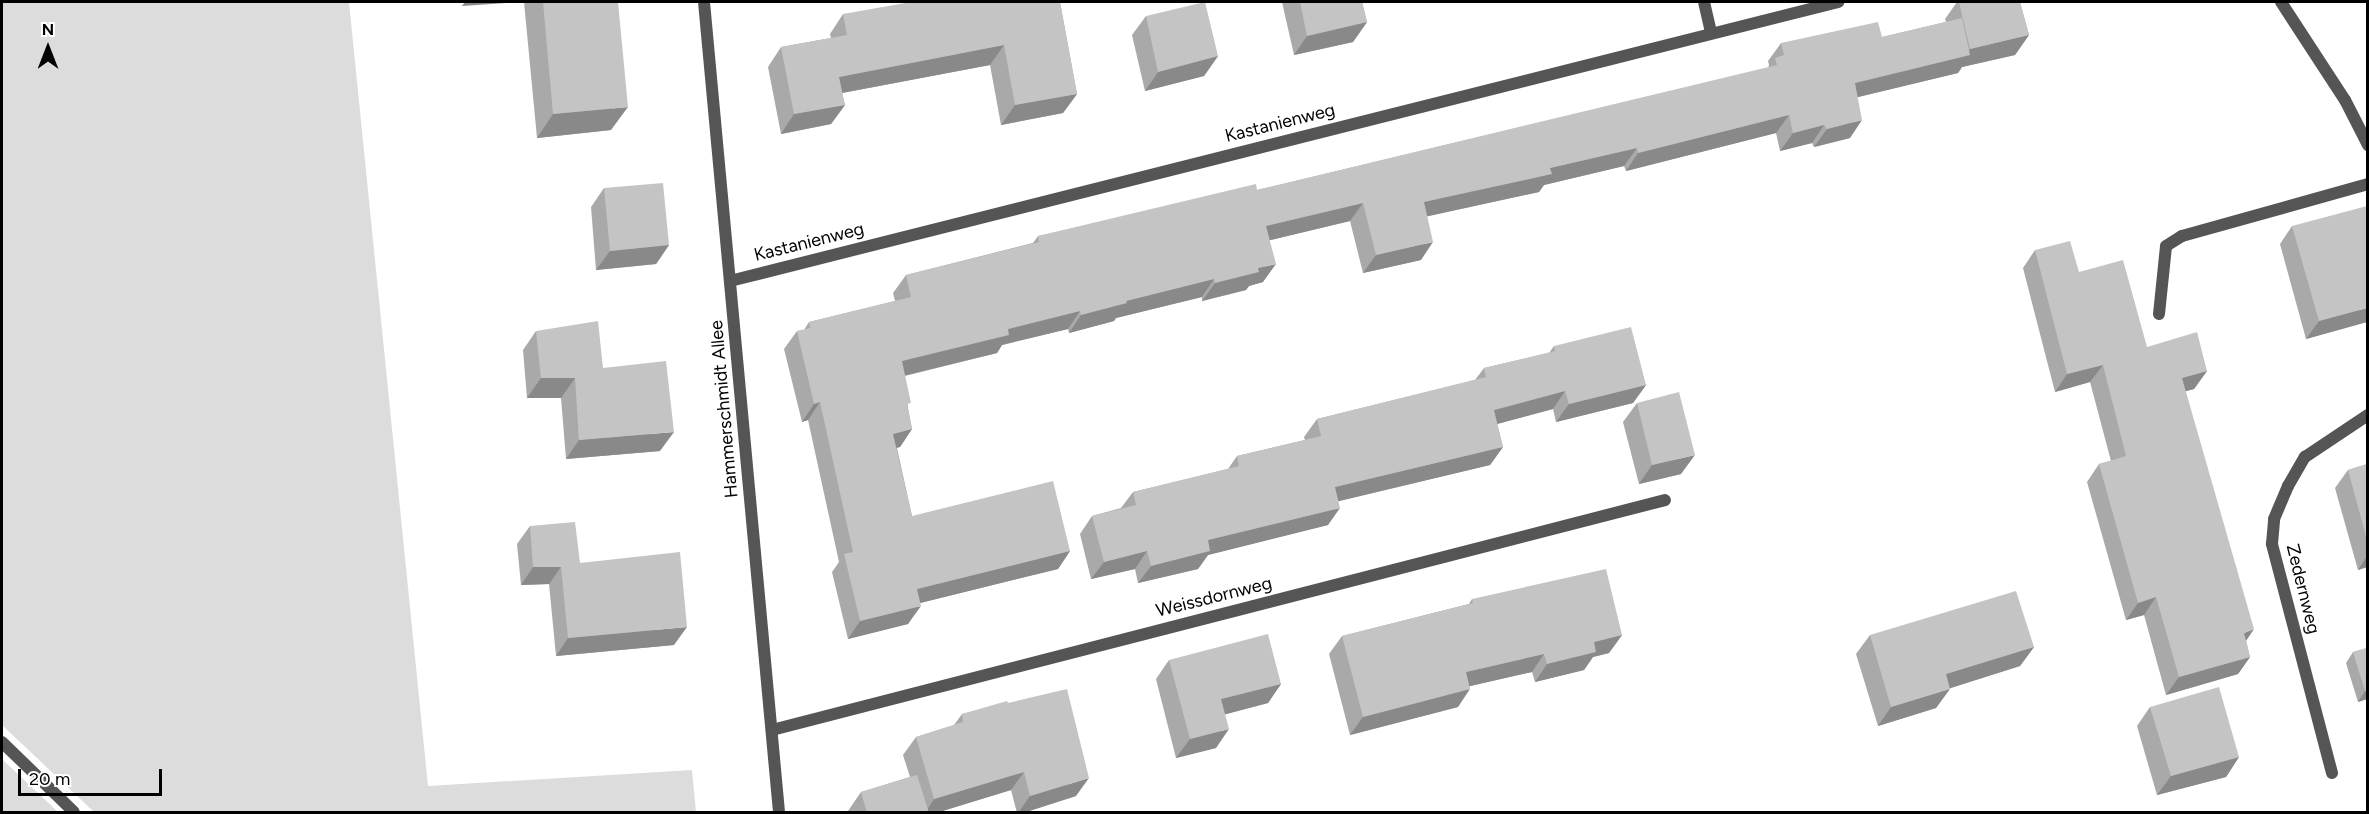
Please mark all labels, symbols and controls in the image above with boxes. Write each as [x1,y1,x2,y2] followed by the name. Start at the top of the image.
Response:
[18,18,78,78] north arrow
[42,20,54,39] text: N
[1223,99,1337,147] street label: Kastanienweg
[752,218,866,266] street label: Kastanienweg
[705,319,743,499] street label: Hammerschmidt Allee
[2281,542,2325,636] street label: Zedernweg
[1154,572,1274,622] street label: Weissdornweg
[21,757,165,795] scale bar
[29,768,70,790] text: 20 m

